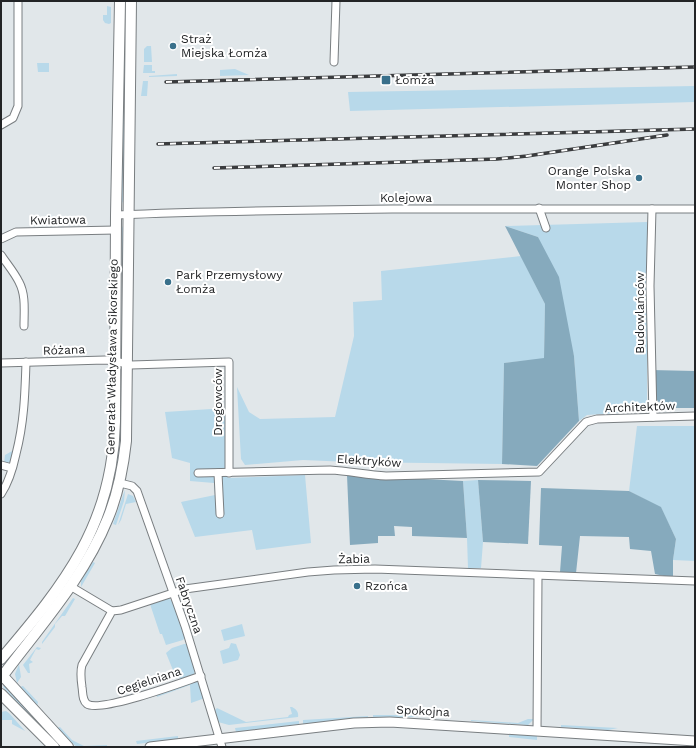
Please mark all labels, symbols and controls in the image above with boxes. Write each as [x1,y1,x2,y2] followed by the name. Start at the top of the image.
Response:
[181,32,268,60] place label: Straż Miejska Łomża
[168,41,178,51] marker: Straż Miejska Łomża
[395,73,434,87] place label: Łomża
[380,74,392,86] marker: Łomża
[548,164,631,192] place label: Orange Polska Monter Shop
[634,173,644,183] marker: Orange Polska Monter Shop
[380,191,432,205] street label: Kolejowa
[30,213,86,227] street label: Kwiatowa
[103,259,121,455] street label: Generała Władysława Sikorskiego
[176,268,283,296] place label: Park Przemysłowy Łomża
[633,272,647,354] street label: Budowlańców
[163,277,173,287] marker: Park Przemysłowy Łomża
[43,342,86,358] street label: Różana
[211,368,225,436] street label: Drogowców
[604,399,676,415] street label: Architektów
[336,452,402,470] street label: Elektryków
[338,552,370,566] street label: Żabia
[173,575,205,636] street label: Fabryczna
[365,579,408,593] place label: Rzońca
[352,581,362,591] marker: Rzońca
[115,664,183,698] street label: Cegielniana
[396,703,450,719] street label: Spokojna

